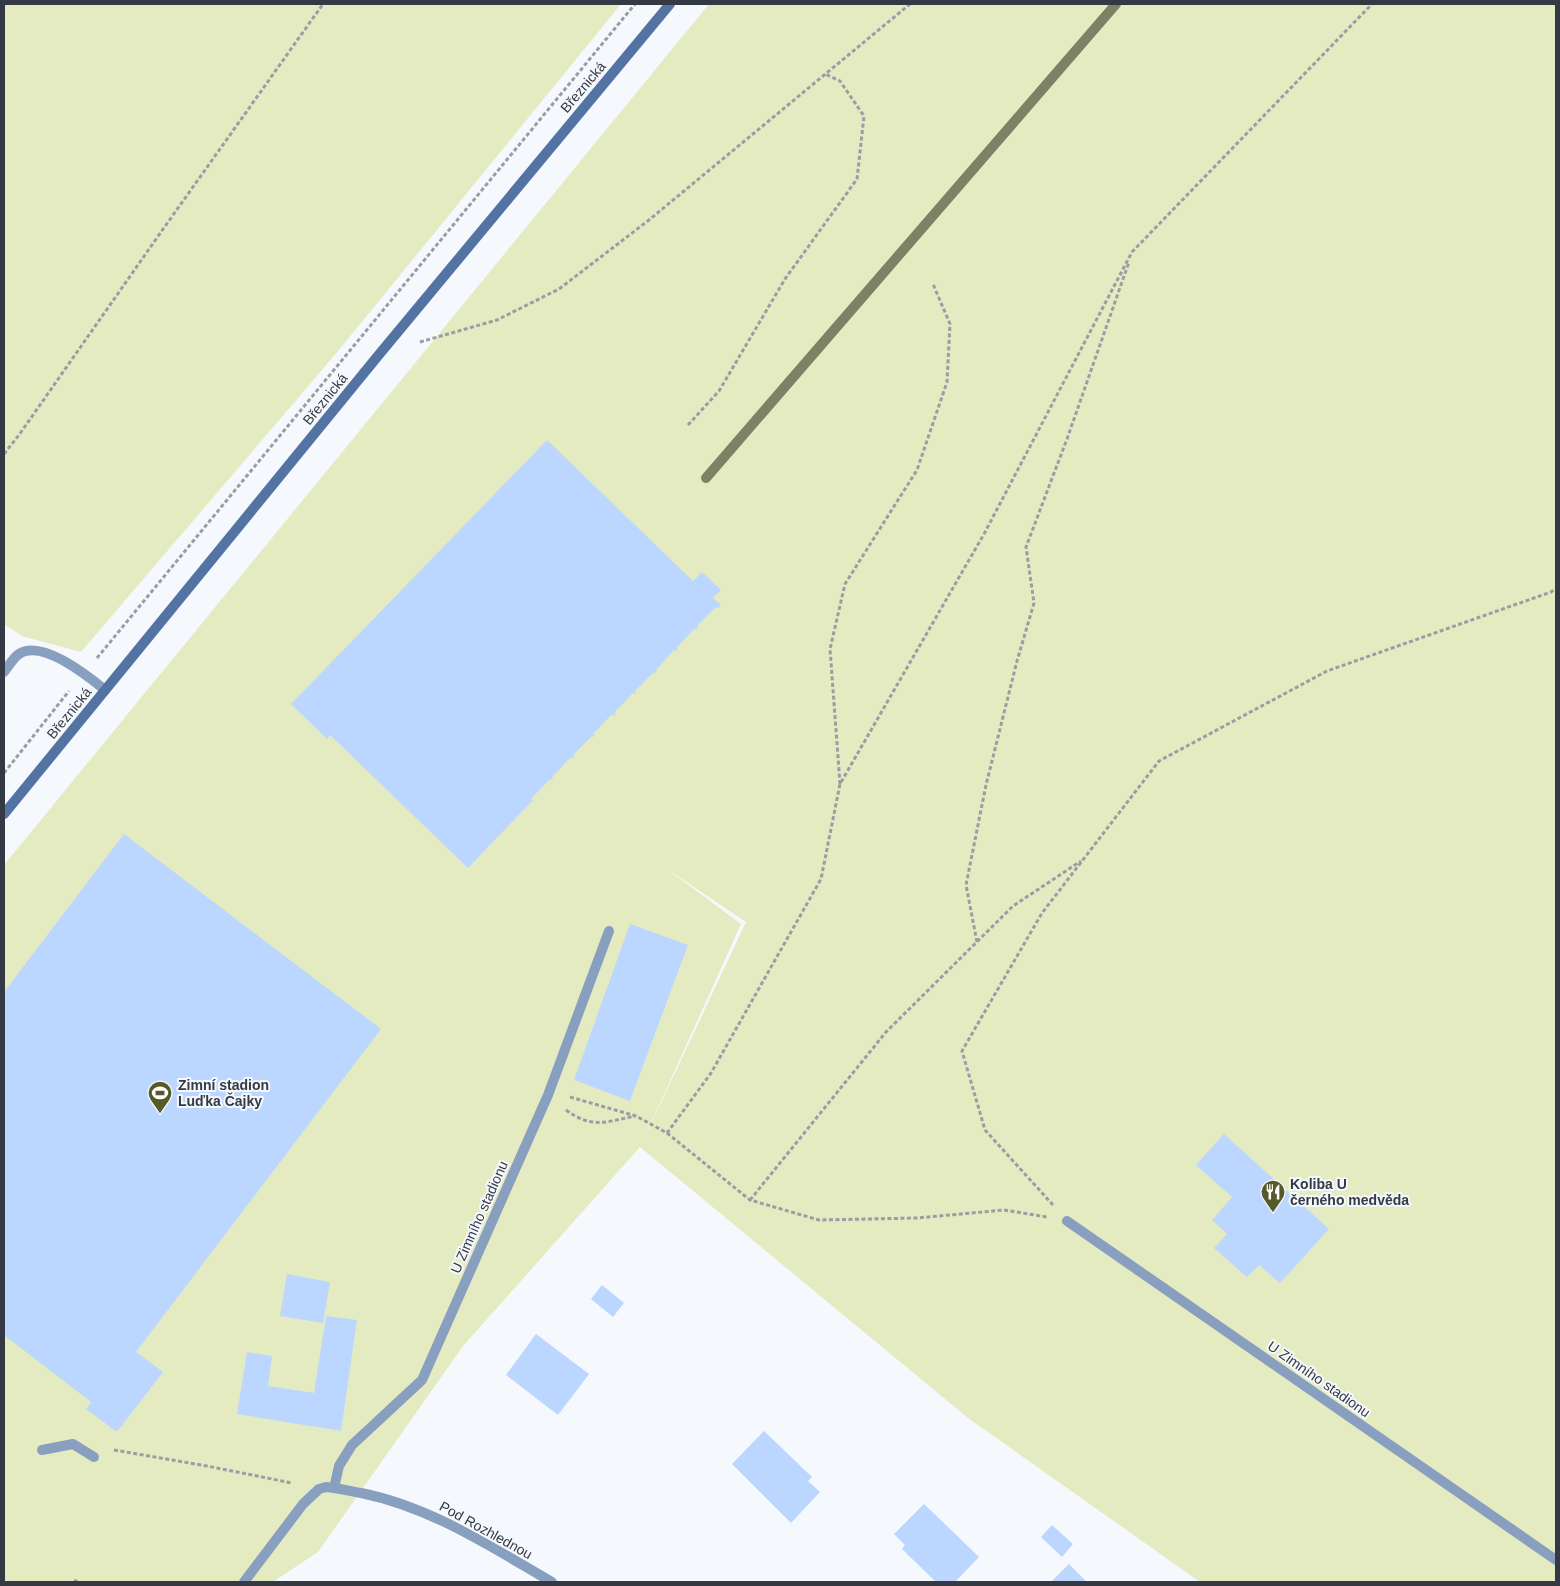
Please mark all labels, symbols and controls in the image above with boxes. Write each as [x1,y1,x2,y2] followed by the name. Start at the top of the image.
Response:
[557,58,609,116] street label: Březnická
[299,370,351,428] street label: Březnická
[43,684,95,742] street label: Březnická
[178,1077,269,1109] place label: Zimní stadion Luďka Čajky
[147,1080,173,1114] sports icon: Zimní stadion Luďka Čajky
[447,1158,511,1276] street label: U Zimního stadionu
[1290,1176,1409,1208] place label: Koliba U černého medvěda
[1260,1179,1286,1213] restaurant icon: Koliba U černého medvěda
[1265,1338,1373,1420] street label: U Zimního stadionu
[437,1498,535,1562] street label: Pod Rozhlednou

